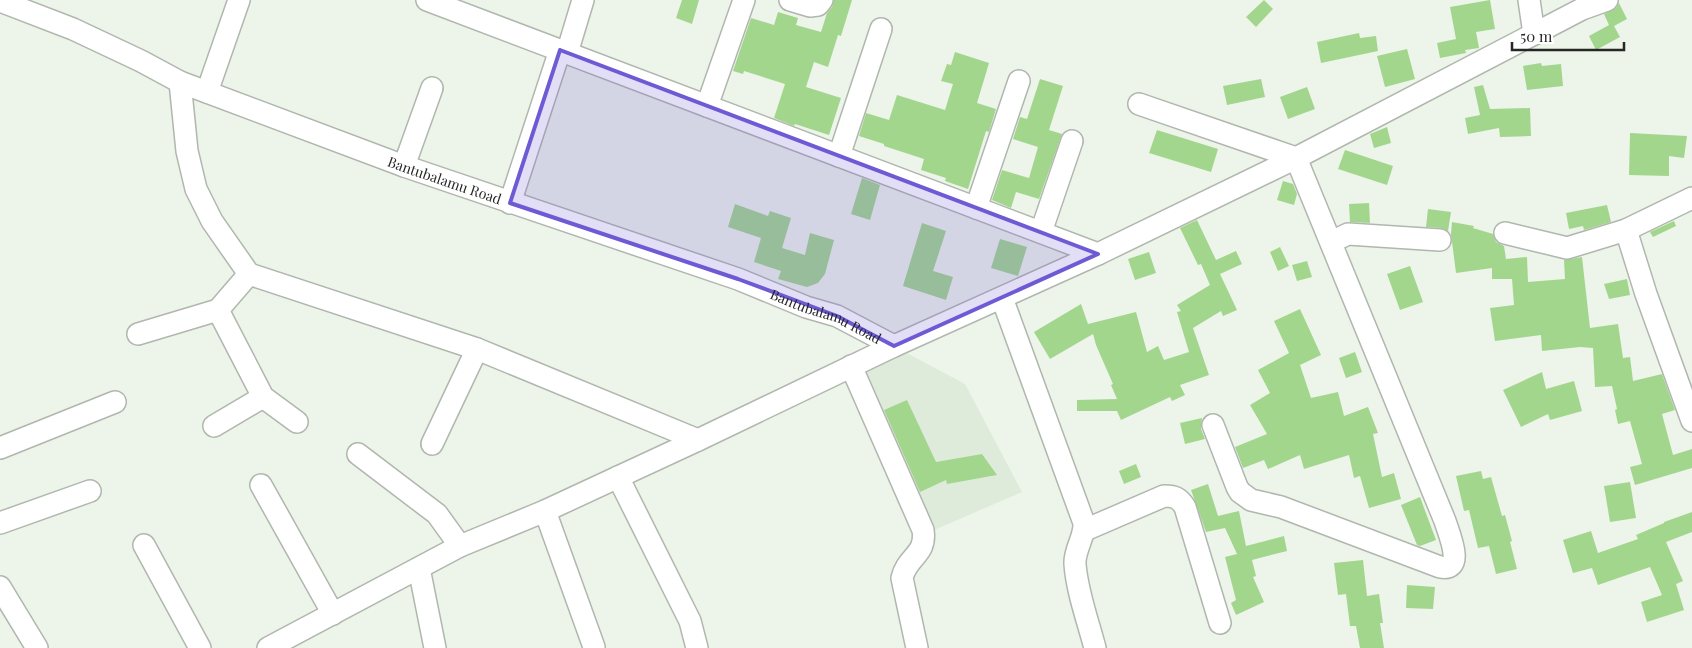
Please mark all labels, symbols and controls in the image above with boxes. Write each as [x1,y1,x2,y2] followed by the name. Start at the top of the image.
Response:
[1512,20,1624,52] scale bar
[1520,26,1553,46] text: 50 m
[385,151,504,208] street label: Bantubalamu Road
[768,284,885,347] street label: Bantubalamu Road

